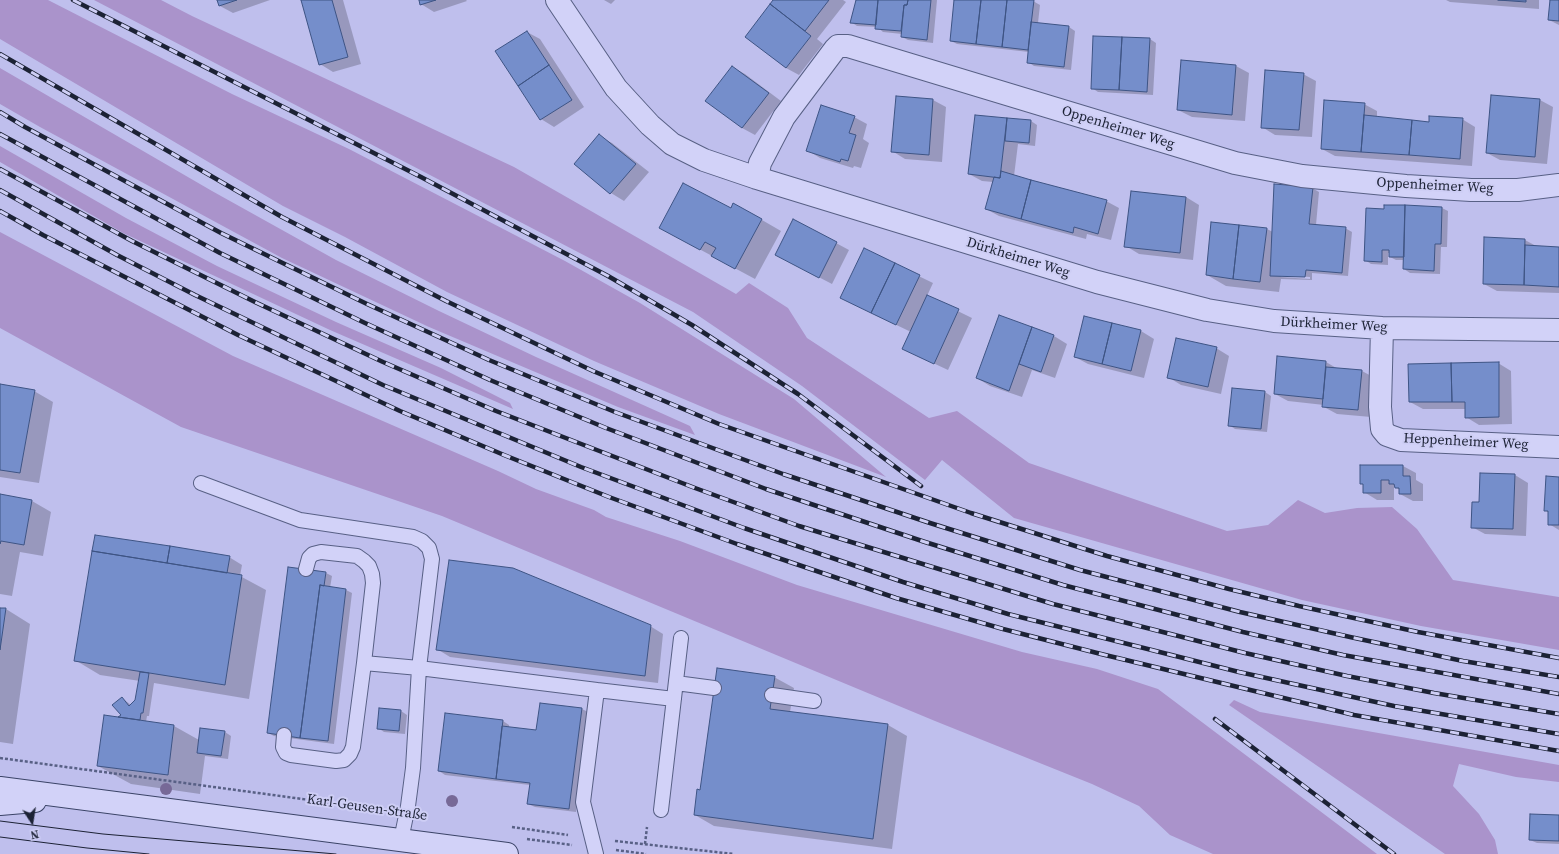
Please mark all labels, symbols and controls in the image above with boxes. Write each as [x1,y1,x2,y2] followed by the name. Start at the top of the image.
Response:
[1059,103,1177,153] street label: Oppenheimer Weg
[1376,175,1494,197] street label: Oppenheimer Weg
[964,234,1072,282] street label: Dürkheimer Weg
[1280,314,1388,336] street label: Dürkheimer Weg
[1403,430,1529,454] street label: Heppenheimer Weg
[306,791,428,825] street label: Karl-Geusen-Straße
[12,802,52,842] north arrow
[29,826,40,842] text: N

